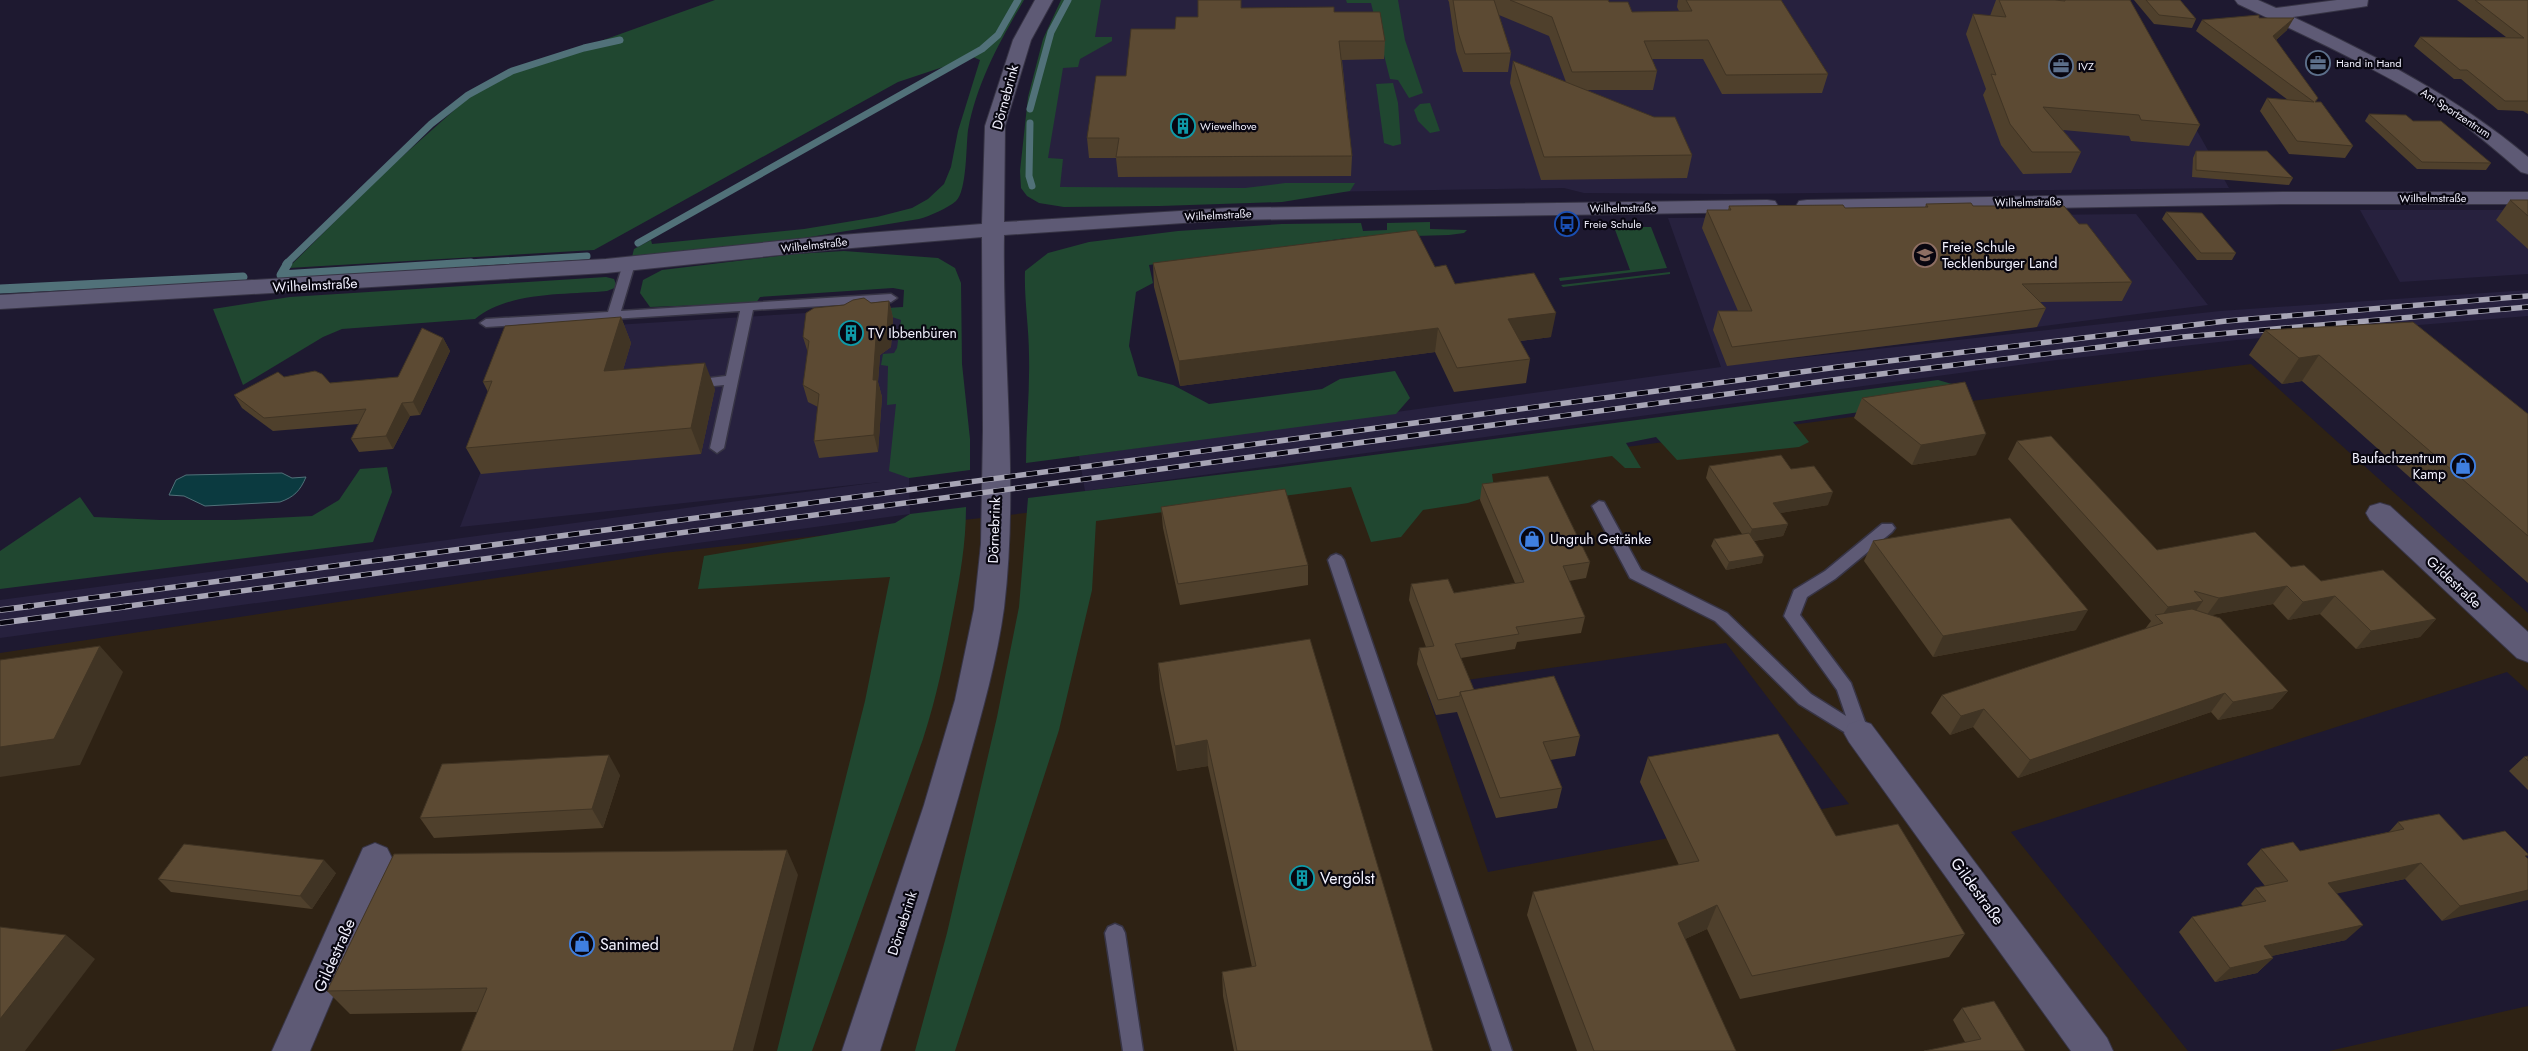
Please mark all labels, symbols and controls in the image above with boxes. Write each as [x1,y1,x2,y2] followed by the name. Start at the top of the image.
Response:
[2305,50,2331,76] office icon: Hand in Hand
[2048,53,2074,79] office icon: IVZ
[2336,55,2402,71] place label: Hand in Hand
[2078,58,2094,74] place label: IVZ
[987,62,1023,132] street label: Dörnebrink
[2418,84,2494,142] street label: Am Sportzentrum
[1170,113,1196,139] building icon: Wiewelhove
[1200,118,1257,134] place label: Wiewelhove
[2400,190,2467,206] street label: Wilhelmstraße
[1994,193,2062,211] street label: Wilhelmstraße
[1589,199,1657,217] street label: Wilhelmstraße
[1184,205,1252,225] street label: Wilhelmstraße
[1554,211,1580,237] bus stop icon: Freie Schule
[1584,216,1642,232] place label: Freie Schule
[780,234,848,256] street label: Wilhelmstraße
[1942,237,2057,273] place label: Freie Schule Tecklenburger Land
[1912,242,1938,268] school or university icon: Freie Schule Tecklenburger Land
[272,273,358,297] street label: Wilhelmstraße
[838,320,864,346] building icon: TV Ibbenbüren
[868,323,957,343] place label: TV Ibbenbüren
[2352,448,2446,484] place label: Baufachzentrum Kamp
[2450,453,2476,479] shop icon: Baufachzentrum Kamp
[983,496,1005,564] street label: Dörnebrink
[1519,526,1545,552] shop icon: Ungruh Getränke
[1550,529,1651,549] place label: Ungruh Getränke
[2422,551,2486,613] street label: Gildestraße
[1945,853,2010,930] street label: Gildestraße
[1289,865,1315,891] building icon: Vergölst
[1320,867,1375,890] place label: Vergölst
[882,888,922,958] street label: Dörnebrink
[308,915,361,996] street label: Gildestraße
[569,931,595,957] shop icon: Sanimed
[600,933,659,956] place label: Sanimed

